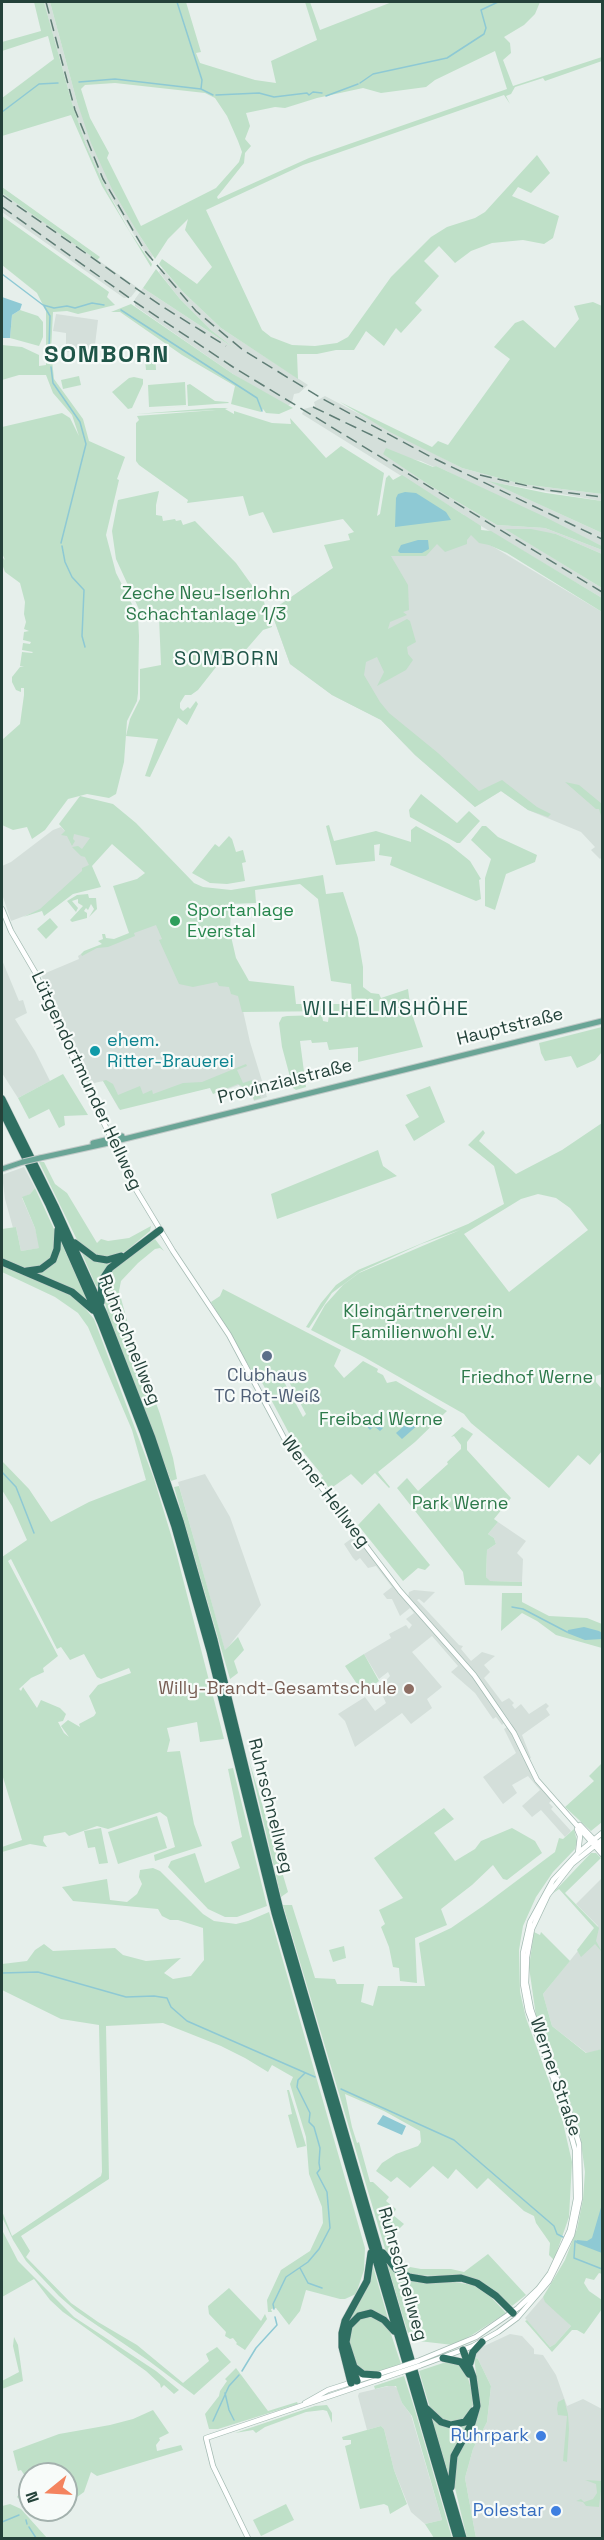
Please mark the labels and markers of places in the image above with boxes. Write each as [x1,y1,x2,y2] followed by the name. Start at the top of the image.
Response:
[187,900,294,942] place label: Sportanlage Everstal
[168,914,182,928] marker: Sportanlage Everstal
[107,1030,234,1072] place label: ehem. Ritter-Brauerei
[88,1044,102,1058] marker: ehem. Ritter-Brauerei
[260,1349,274,1363] marker: Clubhaus TC Rot-Weiß
[214,1365,320,1408] place label: Clubhaus TC Rot-Weiß
[158,1678,397,1700] place label: Willy-Brandt-Gesamtschule
[402,1682,416,1696] marker: Willy-Brandt-Gesamtschule
[450,2425,529,2447] place label: Ruhrpark
[534,2429,548,2443] marker: Ruhrpark
[473,2500,544,2522] place label: Polestar
[549,2504,563,2518] marker: Polestar

